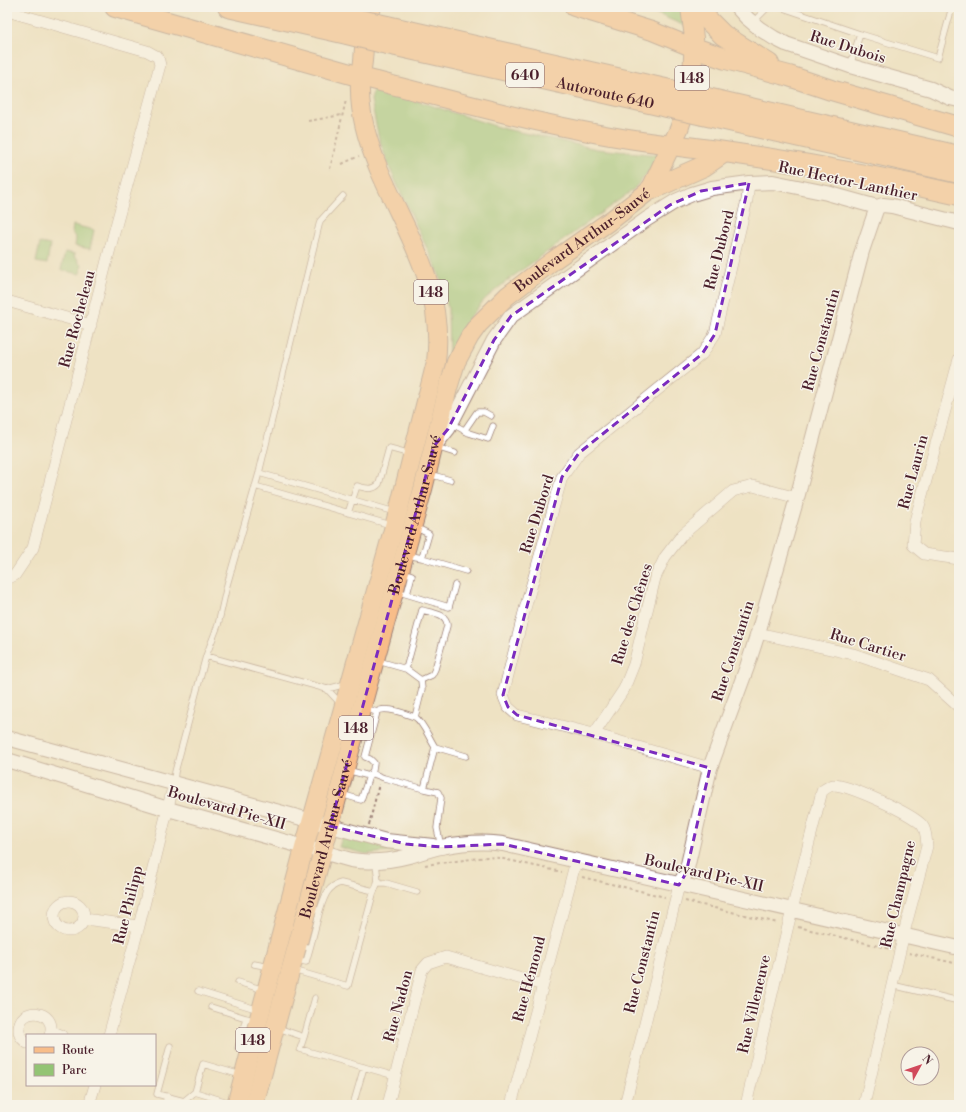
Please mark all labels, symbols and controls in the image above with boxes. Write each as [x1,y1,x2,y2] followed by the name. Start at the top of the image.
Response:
[808,27,888,68] street label: Rue Dubois
[506,63,544,87] road number: 640
[675,66,709,90] road number: 148
[554,73,656,114] street label: Autoroute 640
[777,157,920,206] street label: Rue Hector-Lanthier
[510,184,655,297] street label: Boulevard Arthur-Sauvé
[700,208,739,292] street label: Rue Dubord
[55,268,100,370] street label: Rue Rocheleau
[414,280,448,304] road number: 148
[799,287,844,393] street label: Rue Constantin
[385,433,446,598] street label: Boulevard Arthur-Sauvé
[894,433,933,511] street label: Rue Laurin
[516,472,559,556] street label: Rue Dubord
[608,561,657,667] street label: Rue des Chênes
[708,598,759,704] street label: Rue Constantin
[827,625,909,666] street label: Rue Cartier
[339,716,373,740] road number: 148
[296,757,357,921] street label: Boulevard Arthur-Sauvé
[165,782,288,835] street label: Boulevard Pie-XII
[877,838,920,950] street label: Rue Champagne
[641,850,766,897] street label: Boulevard Pie-XII
[110,864,147,946] street label: Rue Philipp
[621,909,664,1015] street label: Rue Constantin
[509,934,550,1024] street label: Rue Hémond
[734,953,775,1055] street label: Rue Villeneuve
[380,968,417,1044] street label: Rue Nadon
[236,1028,270,1052] road number: 148
[26,1034,156,1086] legend
[62,1043,94,1058] text: Route
[900,1046,940,1086] north arrow
[919,1052,935,1068] text: N
[62,1063,87,1078] text: Parc

